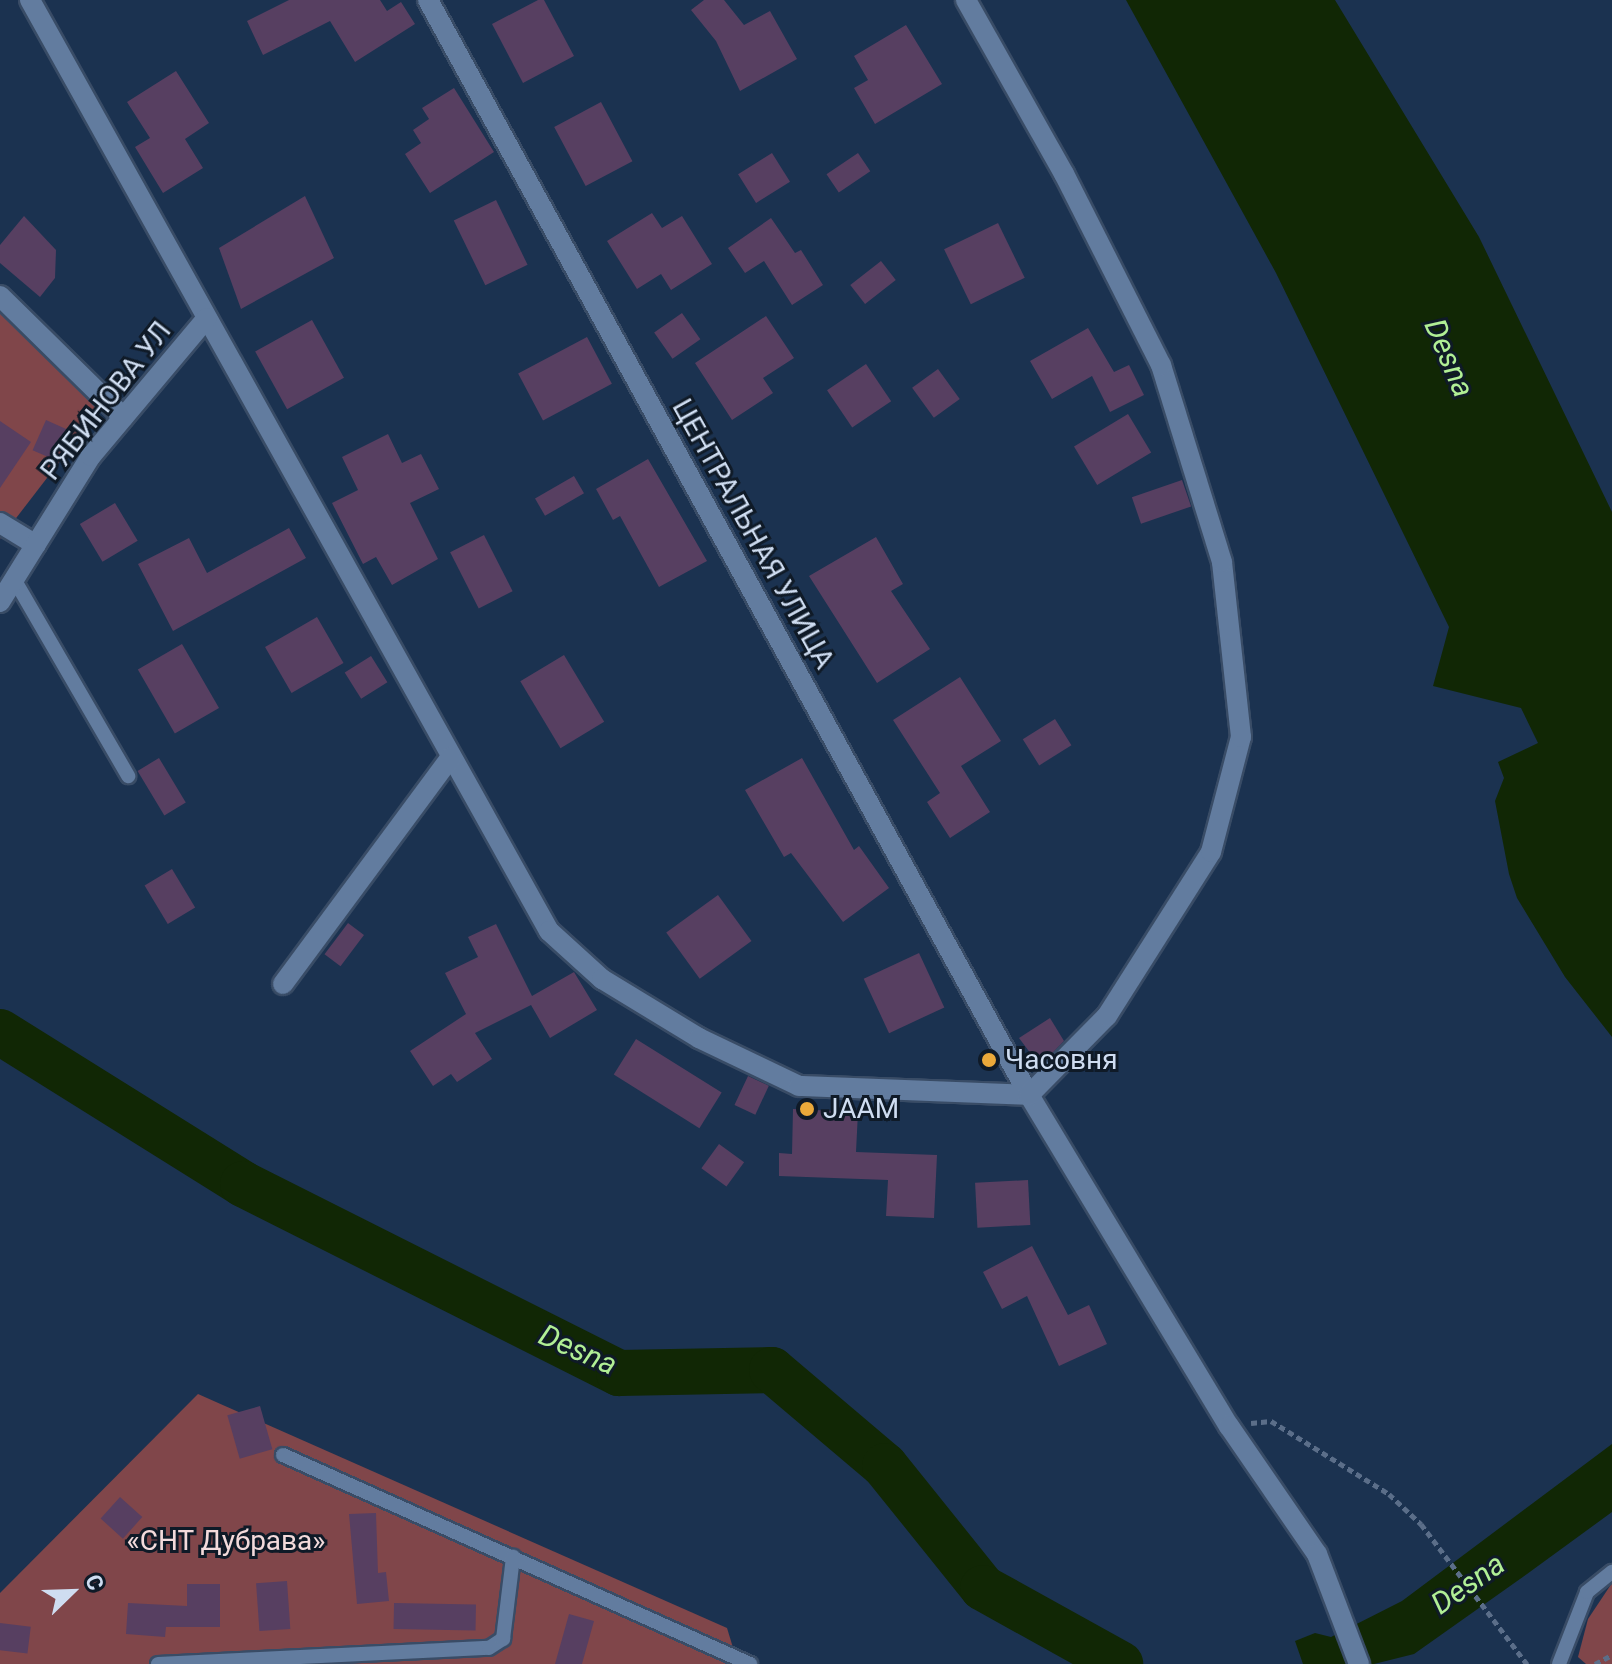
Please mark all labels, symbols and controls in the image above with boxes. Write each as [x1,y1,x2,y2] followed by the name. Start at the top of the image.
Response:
[1417,313,1481,403] water label: Desna
[34,315,178,487] street label: РЯБИНОВА УЛ
[665,393,841,675] street label: ЦЕНТРАЛЬНАЯ УЛИЦА
[1005,1043,1118,1077] place label: Часовня
[980,1051,998,1069] marker: Часовня
[823,1092,899,1126] place label: JAAM
[798,1100,816,1118] marker: JAAM
[533,1317,623,1383] water label: Desna
[126,1524,326,1558] park label: «СНТ Дубрава»
[1424,1546,1512,1622] water label: Desna
[32,1552,112,1632] north arrow
[80,1571,109,1594] text: С

